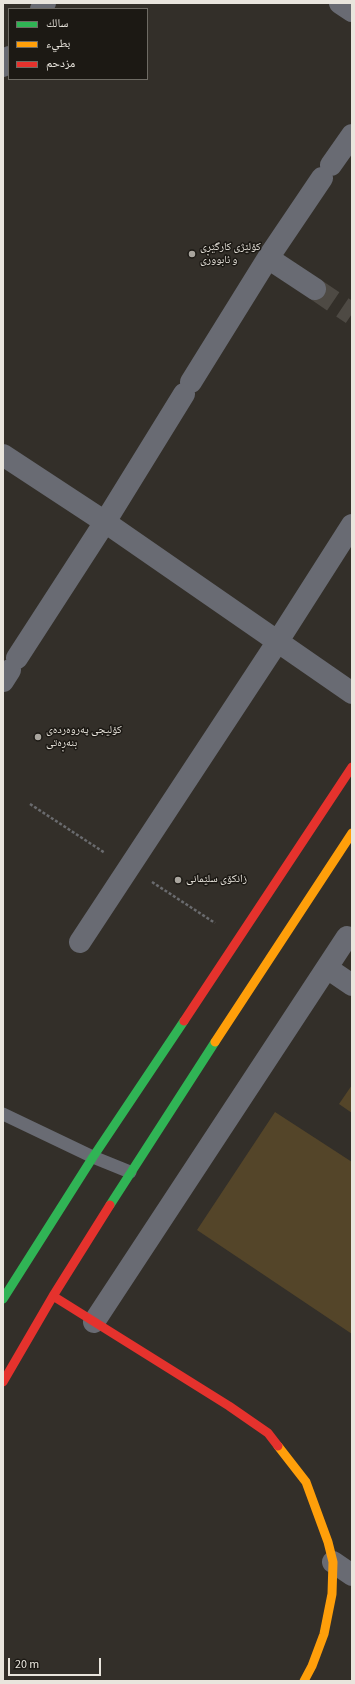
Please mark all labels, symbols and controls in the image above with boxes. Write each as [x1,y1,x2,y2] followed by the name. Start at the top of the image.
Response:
[8,8,148,80] legend
[46,15,68,32] text: سالك
[46,35,70,52] text: بطيء
[46,55,75,72] text: مزدحم
[200,241,261,267] place label: كۆلێژی كارگێڕی و ئابووری
[187,249,197,259] marker: كۆلێژی كارگێڕی و ئابووری
[46,724,122,750] place label: کۆلیجی پەروەردەی بنەڕەتی
[33,732,43,742] marker: کۆلیجی پەروەردەی بنەڕەتی
[186,873,247,887] place label: زانکۆی سلێمانی
[173,875,183,885] marker: زانکۆی سلێمانی
[10,1650,103,1676] scale bar
[15,1656,39,1673] text: 20 m

